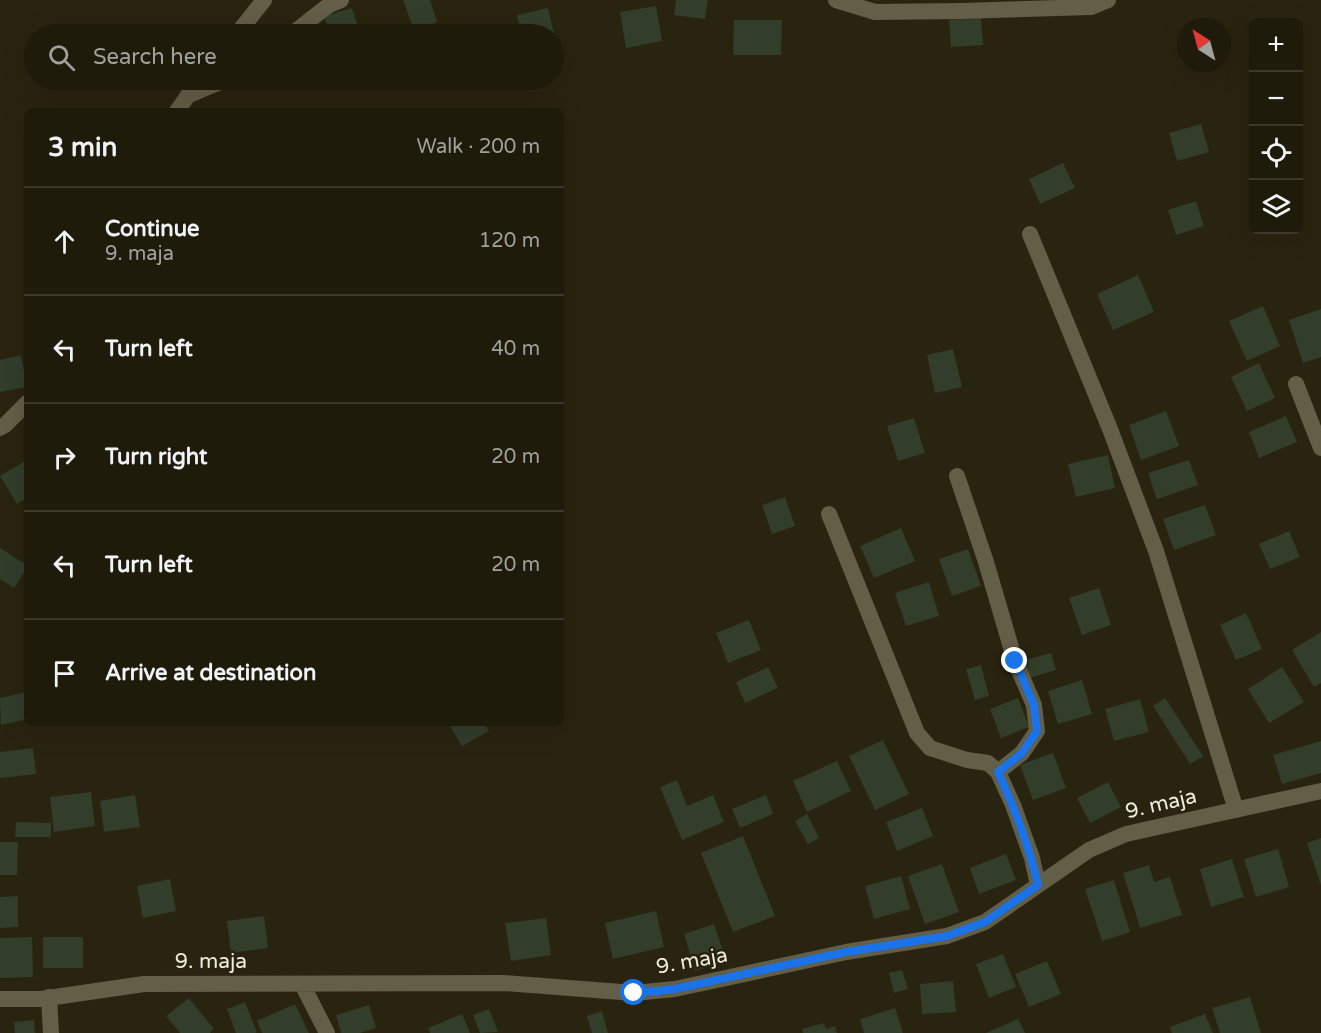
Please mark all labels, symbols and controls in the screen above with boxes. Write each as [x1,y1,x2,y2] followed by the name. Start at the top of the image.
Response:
[1177,18,1231,72] north arrow
[1249,18,1303,234] map controls
[1249,18,1303,72] button: +
[24,24,564,90] search box
[45,41,78,74] icon: search
[93,44,217,70] text: Search here
[1249,72,1303,126] button: −
[1249,126,1303,180] button: locate
[48,132,117,163] text: 3 min
[417,135,540,159] text: Walk · 200 m
[1249,180,1303,234] button: layers
[105,216,200,242] text: Continue
[48,225,81,258] icon: ahead
[479,229,540,253] text: 120 m
[105,242,174,266] text: 9. maja
[48,333,81,366] icon: left
[105,336,193,362] text: Turn left
[491,337,540,361] text: 40 m
[48,441,81,474] icon: right
[105,444,207,470] text: Turn right
[491,445,540,469] text: 20 m
[48,549,81,582] icon: left
[105,552,193,578] text: Turn left
[491,553,540,577] text: 20 m
[1001,647,1027,673] route end
[48,657,81,690] icon: arrive
[105,660,316,686] text: Arrive at destination
[1123,784,1199,824] street label: 9. maja
[654,942,730,980] street label: 9. maja
[175,949,247,974] street label: 9. maja
[620,979,646,1005] route start

